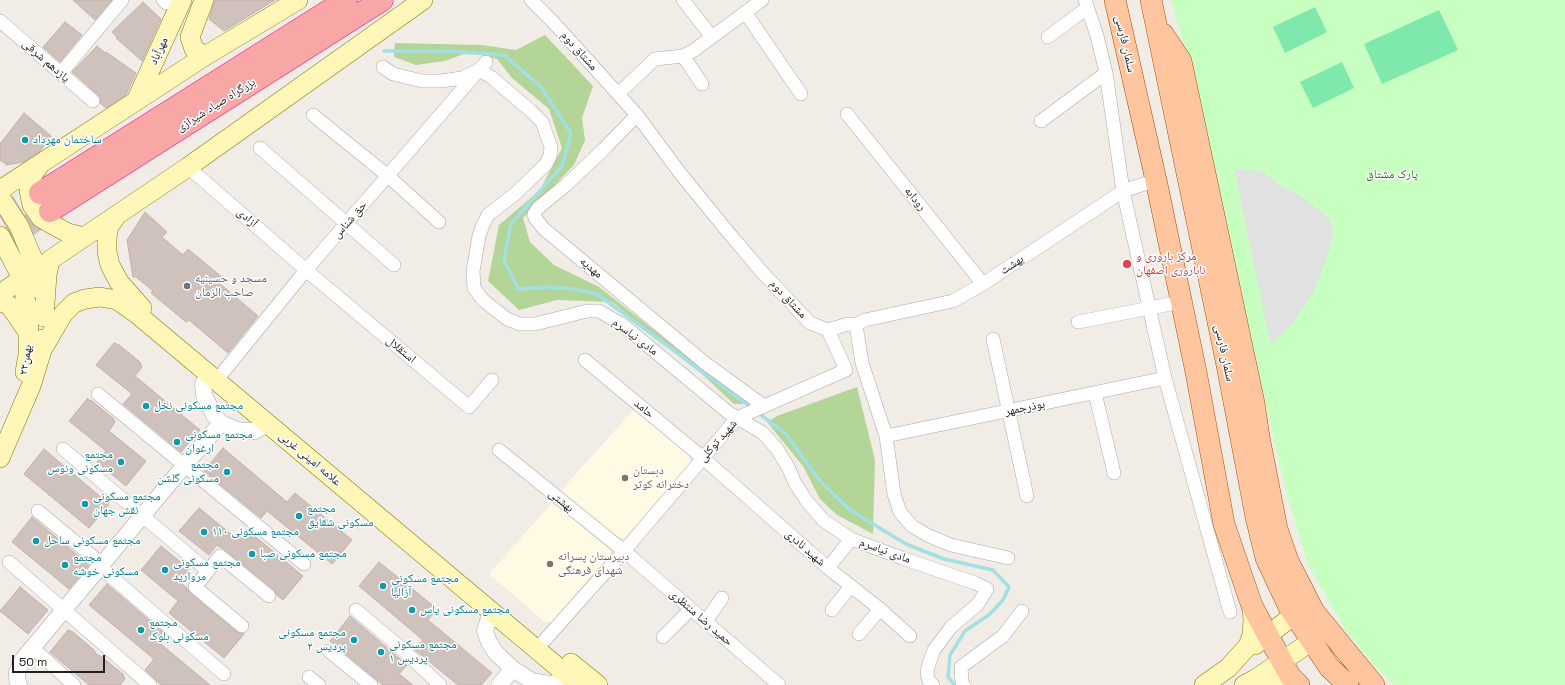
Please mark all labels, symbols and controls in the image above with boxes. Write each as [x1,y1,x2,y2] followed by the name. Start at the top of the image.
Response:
[1111,14,1139,74] street label: سلمان فارسی
[558,28,600,74] street label: مشتاق دوم
[146,35,172,67] street label: مهرآباد
[19,36,73,86] street label: یازدهم شرقی
[174,75,258,135] street label: بزرگراه صیاد شیرازی
[33,133,102,147] place label: ساختمان مهرداد
[20,135,30,145] marker: ساختمان مهرداد
[1366,168,1418,182] park label: پارک مشتاق
[901,184,929,214] street label: رودابه
[330,198,370,242] street label: حق شناس
[234,205,260,231] street label: آزادی
[1136,250,1206,278] place label: مرکز باروری و ناباروری اصفهان
[997,252,1027,278] street label: بهشت
[577,254,605,282] street label: مهدیه
[1121,258,1133,270] marker: مرکز باروری و ناباروری اصفهان
[195,272,267,300] place label: مسجد و حسینیه صاحب الزمان
[766,277,810,321] street label: مشتاق دوم
[182,281,192,291] marker: مسجد و حسینیه صاحب الزمان
[609,315,661,359] street label: مادی نیاسرم
[1211,323,1237,383] street label: سلمان فارسی
[383,334,419,366] street label: استقلال
[17,344,35,376] street label: ۲۲بهمن
[631,396,657,422] street label: حامد
[1004,397,1046,419] street label: بوذرجمهر
[154,399,243,413] place label: مجتمع مسکونی نخل
[141,401,151,411] marker: مجتمع مسکونی نخل
[696,417,740,465] street label: شهید توکلی
[185,428,253,456] place label: مجتمع مسکونی ارغوان
[276,429,344,489] street label: علامه امینی غربی
[172,437,182,447] marker: مجتمع مسکونی ارغوان
[47,448,113,476] place label: مجتمع مسکونی ونوس
[116,457,126,467] marker: مجتمع مسکونی ونوس
[157,458,219,486] place label: مجتمع مسکونی گلشن
[633,464,689,492] place label: دبستان دخترانه کوثر
[222,467,232,477] marker: مجتمع مسکونی گلشن
[620,473,630,483] marker: دبستان دخترانه کوثر
[545,486,577,516] street label: بهشتی
[93,490,161,518] place label: مجتمع مسکونی نقش جهان
[80,499,90,509] marker: مجتمع مسکونی نقش جهان
[307,502,374,530] place label: مجتمع مسکونی شقایق
[294,511,304,521] marker: مجتمع مسکونی شقایق
[212,525,299,539] place label: مجتمع مسکونی ۱۱۰
[199,527,209,537] marker: مجتمع مسکونی ۱۱۰
[782,527,828,569] street label: شهید نادری
[44,534,140,548] place label: مجتمع مسکونی ساحل
[858,535,912,567] street label: مادی نیاسرم
[31,536,41,546] marker: مجتمع مسکونی ساحل
[260,547,347,561] place label: مجتمع مسکونی صبا
[247,549,257,559] marker: مجتمع مسکونی صبا
[558,550,629,578] place label: دبیرستان پسرانه شهدای فرهنگی
[73,551,139,579] place label: مجتمع مسکونی خوشه
[173,556,241,584] place label: مجتمع مسکونی مروارید
[545,559,555,569] marker: دبیرستان پسرانه شهدای فرهنگی
[60,560,70,570] marker: مجتمع مسکونی خوشه
[160,565,170,575] marker: مجتمع مسکونی مروارید
[391,572,459,600] place label: مجتمع مسکونی آزالیا
[378,581,388,591] marker: مجتمع مسکونی آزالیا
[666,587,736,649] street label: حمید رضا منتظری
[420,603,510,617] place label: مجتمع مسکونی یاس
[407,605,417,615] marker: مجتمع مسکونی یاس
[149,616,209,644] place label: مجتمع مسکونی بلوک
[136,625,146,635] marker: مجتمع مسکونی بلوک
[278,626,346,654] place label: مجتمع مسکونی پردیس ۲
[349,635,359,645] marker: مجتمع مسکونی پردیس ۲
[389,638,457,666] place label: مجتمع مسکونی پردیس ۱
[14,647,107,673] scale bar
[376,647,386,657] marker: مجتمع مسکونی پردیس ۱
[19,654,47,670] text: 50 m

